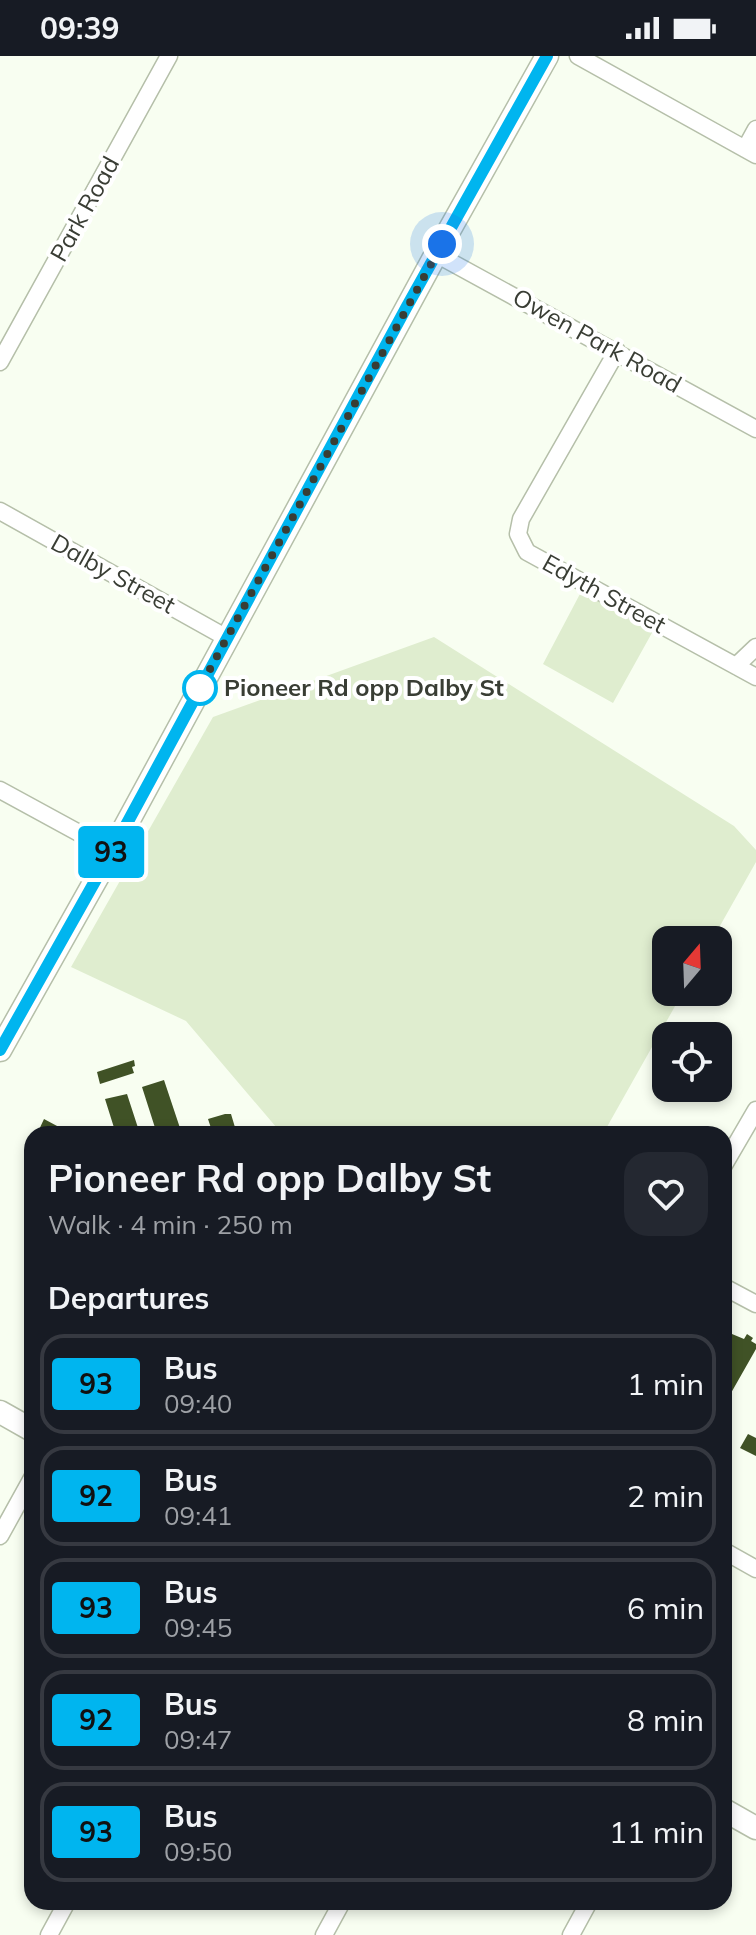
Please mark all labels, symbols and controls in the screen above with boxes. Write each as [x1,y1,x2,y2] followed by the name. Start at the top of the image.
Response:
[40,9,119,47] text: 09:39
[43,151,125,266] street label: Park Road
[422,224,462,264] your location
[508,281,687,399] street label: Owen Park Road
[46,527,181,620] street label: Dalby Street
[538,547,671,639] street label: Edyth Street
[183,671,217,705] marker: Pioneer Rd opp Dalby St
[224,672,504,702] place label: Pioneer Rd opp Dalby St
[75,826,147,878] line badge: 93
[94,834,128,869] text: 93
[652,926,732,1006] north arrow
[652,926,732,1102] map controls
[652,1022,732,1102] button: locate
[624,1152,708,1236] button: heart
[48,1154,491,1202] text: Pioneer Rd opp Dalby St
[48,1208,293,1241] text: Walk · 4 min · 250 m
[48,1279,209,1317] text: Departures
[164,1349,218,1387] text: Bus
[627,1365,704,1403] text: 1 min
[79,1366,113,1401] text: 93
[164,1387,232,1420] text: 09:40
[164,1461,218,1499] text: Bus
[627,1477,704,1515] text: 2 min
[79,1478,113,1513] text: 92
[164,1499,232,1532] text: 09:41
[164,1573,218,1611] text: Bus
[627,1589,704,1627] text: 6 min
[79,1590,113,1625] text: 93
[164,1611,232,1644] text: 09:45
[164,1685,218,1723] text: Bus
[627,1701,704,1739] text: 8 min
[79,1702,113,1737] text: 92
[164,1723,232,1756] text: 09:47
[164,1797,218,1835] text: Bus
[609,1813,704,1851] text: 11 min
[79,1814,113,1849] text: 93
[164,1835,232,1868] text: 09:50

